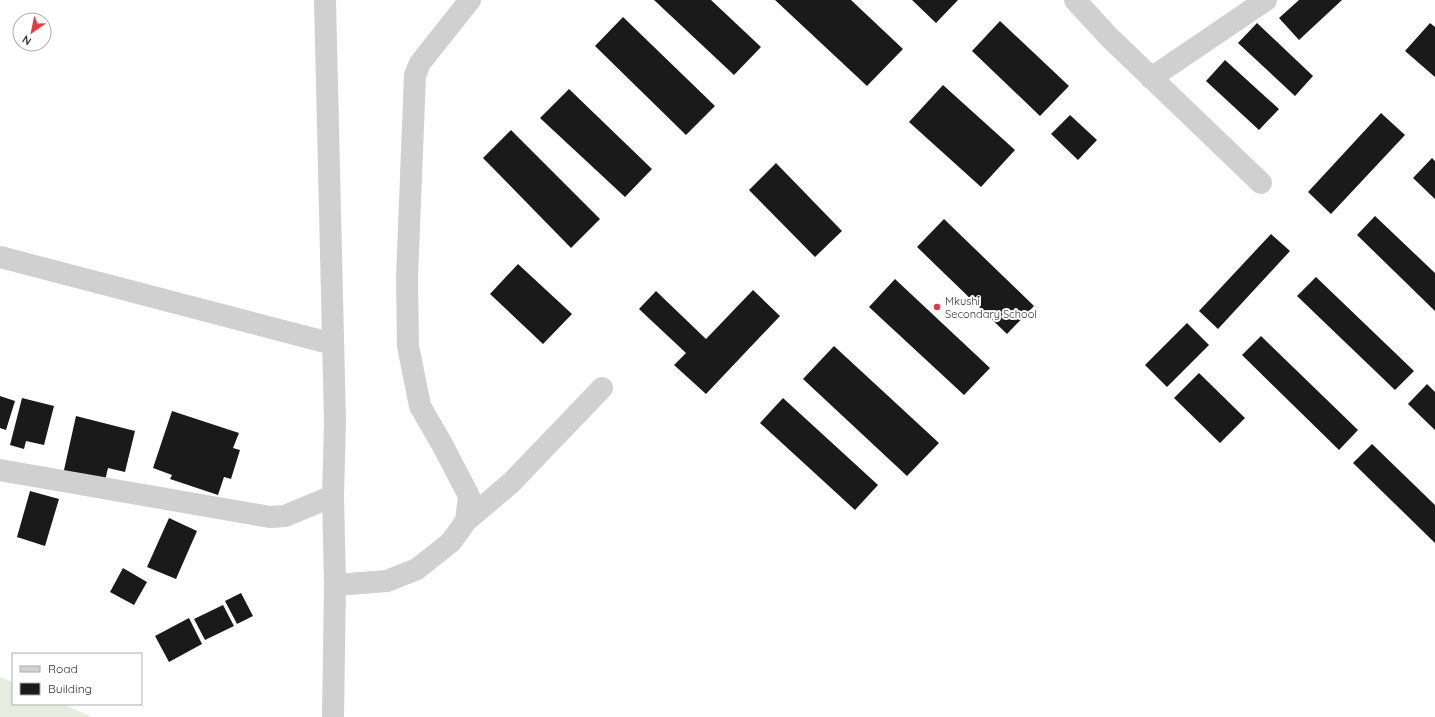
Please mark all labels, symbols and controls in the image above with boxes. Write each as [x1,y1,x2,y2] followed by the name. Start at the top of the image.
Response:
[12,12,52,52] north arrow
[19,32,34,48] text: N
[945,294,1037,321] place label: Mkushi Secondary School
[932,302,942,312] marker: Mkushi Secondary School
[12,653,142,705] legend
[48,661,78,676] text: Road
[48,681,92,696] text: Building

